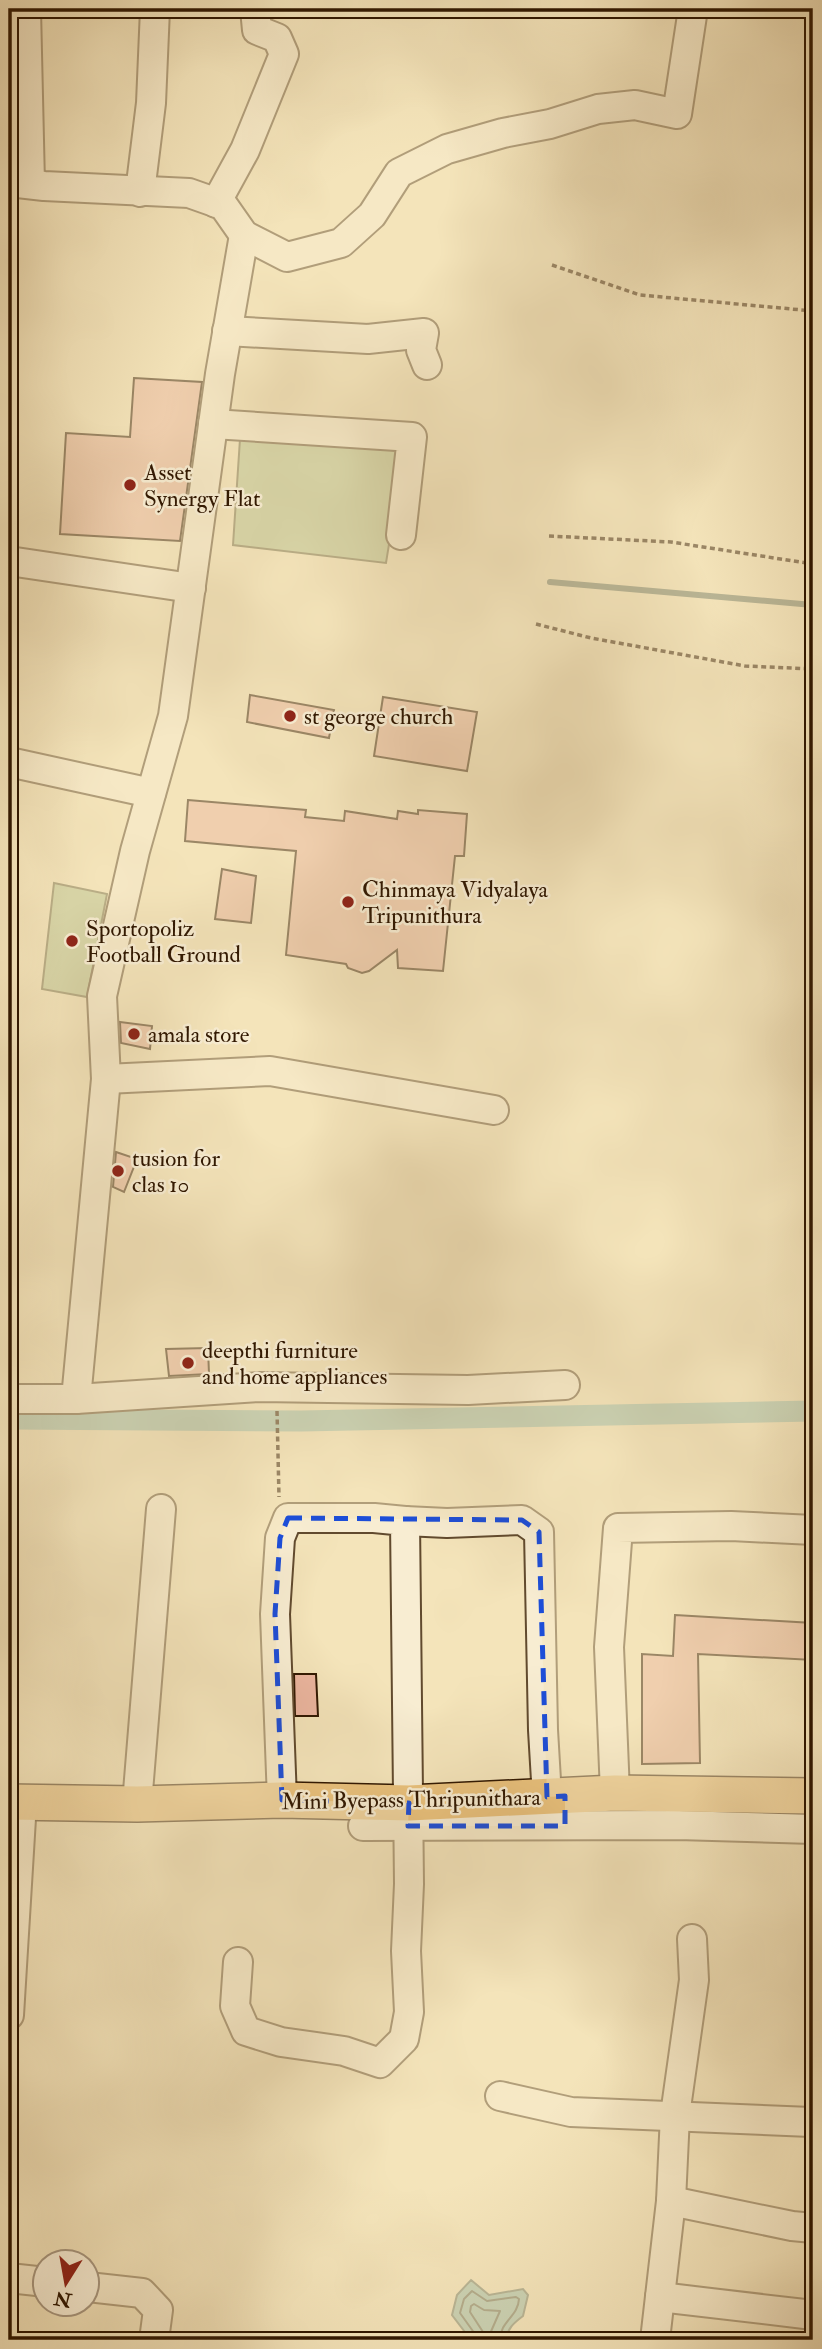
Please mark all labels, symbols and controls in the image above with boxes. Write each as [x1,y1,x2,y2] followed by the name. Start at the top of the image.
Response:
[143,458,260,513] place label: Asset Synergy Flat
[122,477,138,493] marker: Asset Synergy Flat
[304,702,453,731] place label: st george church
[282,708,298,724] marker: st george church
[362,875,548,931] place label: Chinmaya Vidyalaya Tripunithura
[340,894,356,910] marker: Chinmaya Vidyalaya Tripunithura
[86,914,241,969] place label: Sportopoliz Football Ground
[64,933,80,949] marker: Sportopoliz Football Ground
[148,1020,250,1049] place label: amala store
[126,1026,142,1042] marker: amala store
[132,1144,220,1199] place label: tusion for clas 10
[110,1163,126,1179] marker: tusion for clas 10
[202,1336,387,1392] place label: deepthi furniture and home appliances
[180,1355,196,1371] marker: deepthi furniture and home appliances
[281,1783,542,1817] street label: Mini Byepass Thripunithara
[32,2248,102,2318] north arrow
[51,2285,75,2312] text: N

